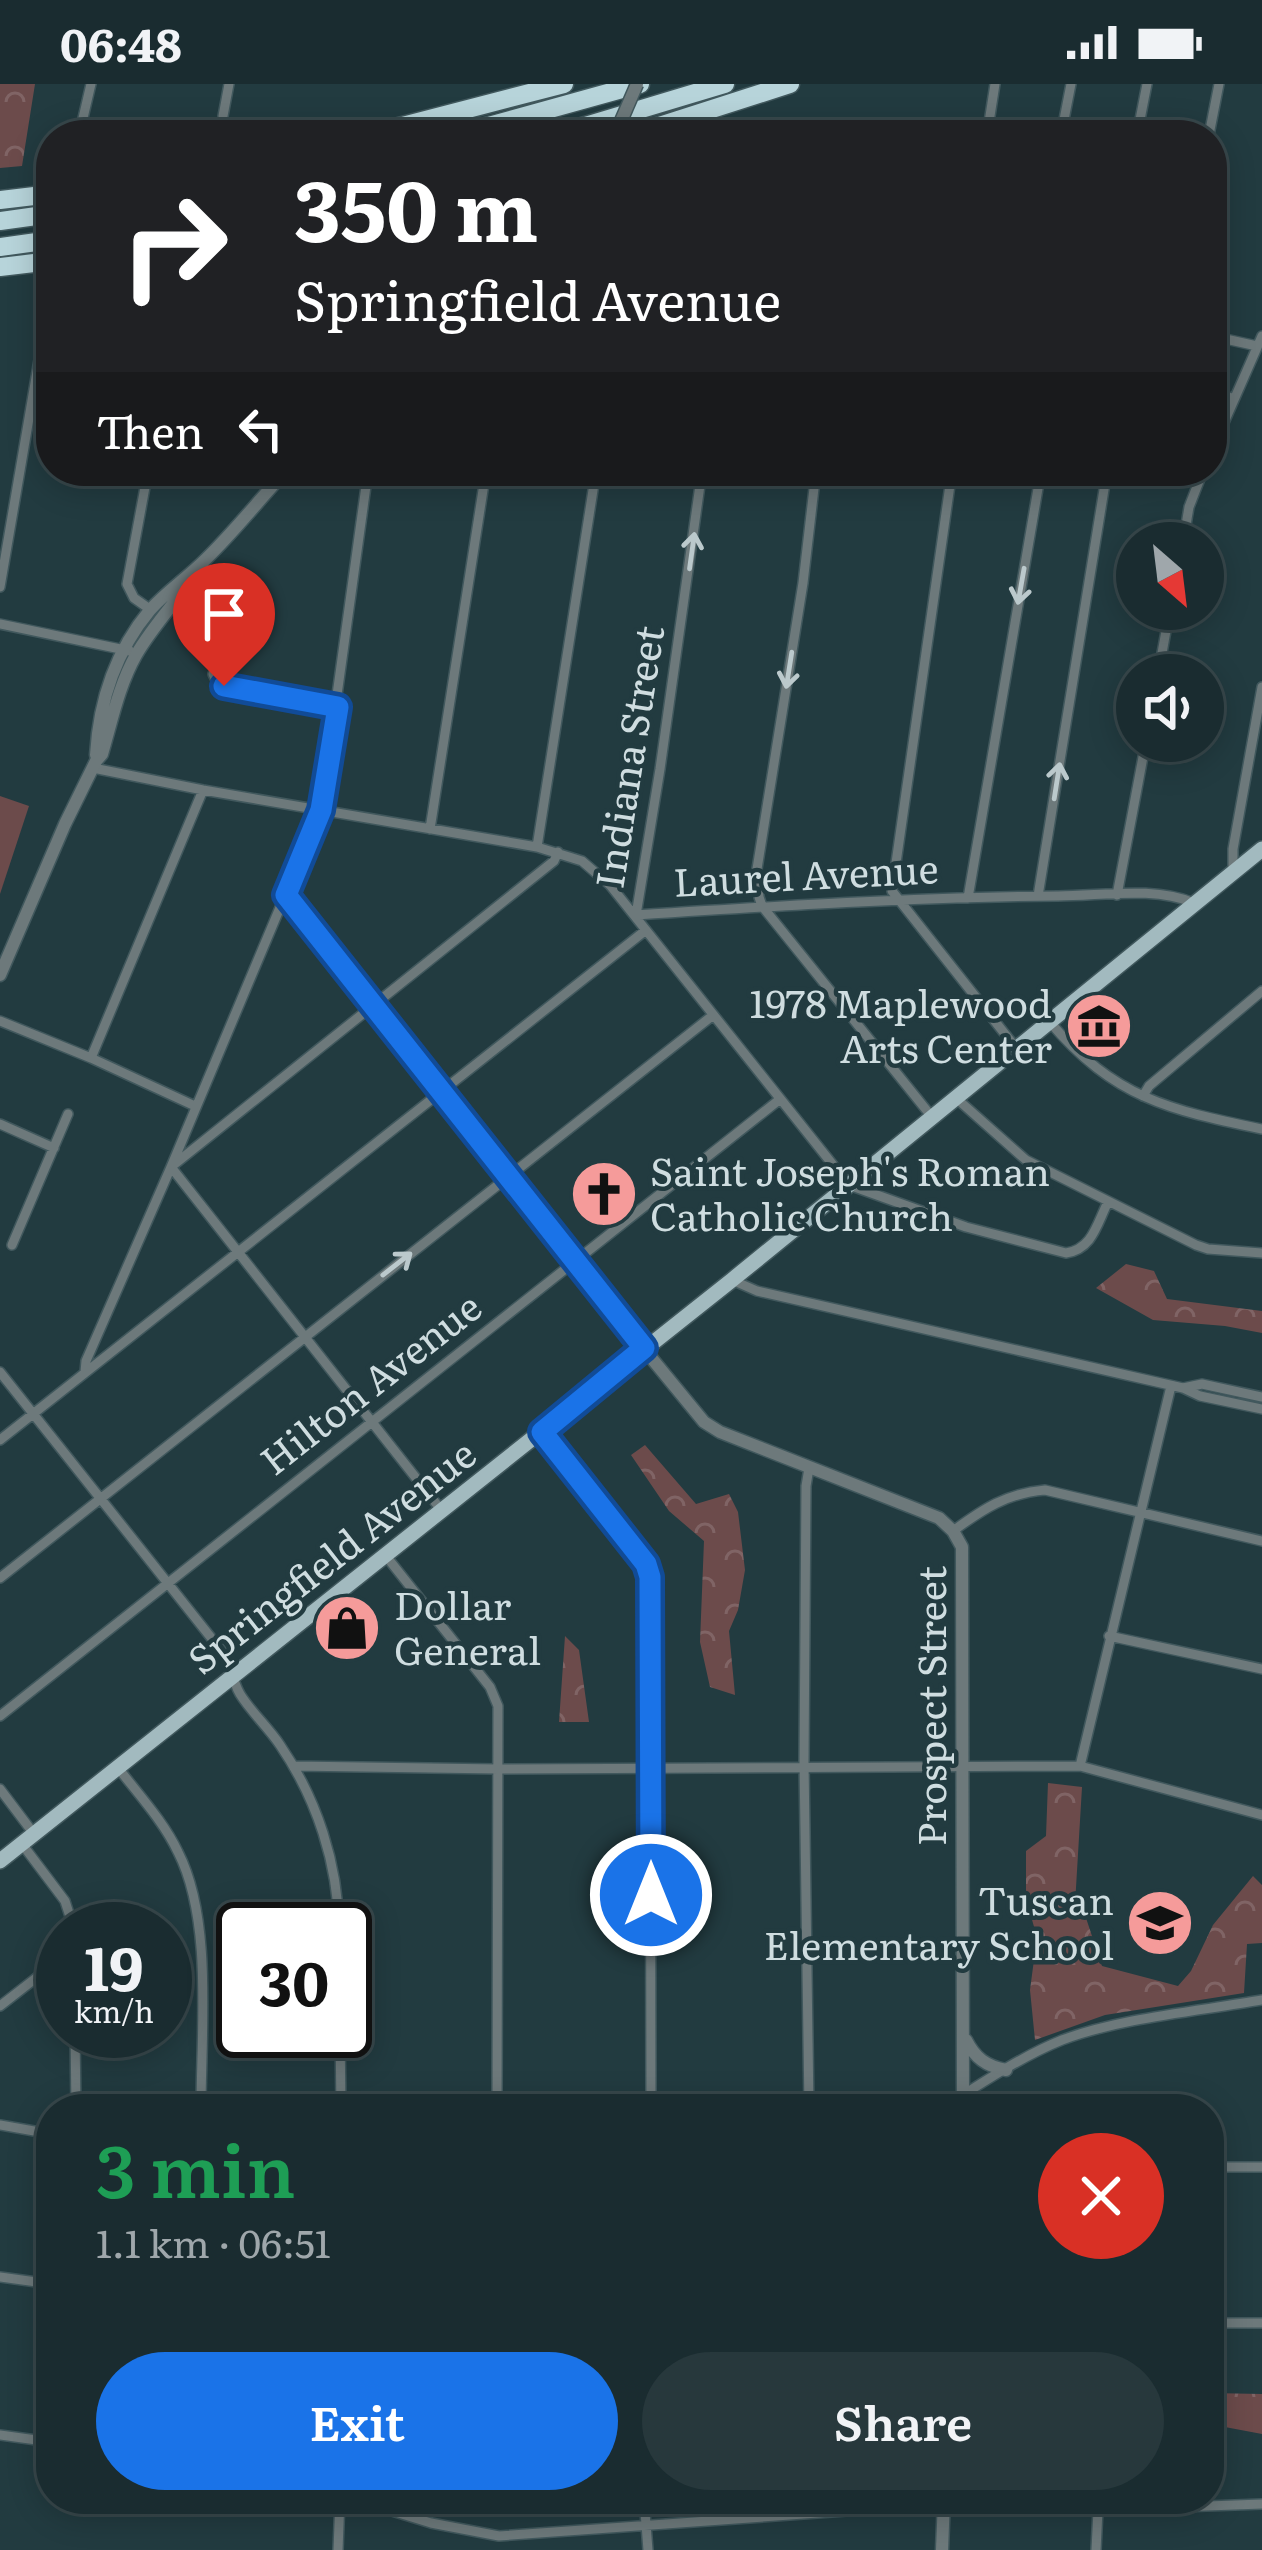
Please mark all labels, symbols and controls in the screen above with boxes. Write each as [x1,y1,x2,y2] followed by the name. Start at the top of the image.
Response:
[60,9,182,76] text: 06:48
[294,143,538,268] text: 350 m
[96,168,252,324] icon: right
[294,257,781,338] text: Springfield Avenue
[96,396,204,463] text: Then
[228,396,294,462] icon: left
[1116,522,1224,630] north arrow
[1116,522,1224,762] map controls
[681,532,704,571] one-way arrow
[173,563,275,686] pin
[1009,566,1032,605] one-way arrow
[191,581,257,647] icon: arrive
[578,621,676,892] street label: Indiana Street
[777,650,800,689] one-way arrow
[1116,654,1224,762] button: sound
[1046,762,1069,801] one-way arrow
[672,837,940,909] street label: Laurel Avenue
[750,972,1053,1075] place label: 1978 Maplewood Arts Center
[1064,991,1134,1061] museum icon: 1978 Maplewood Arts Center
[650,1140,1050,1243] place label: Saint Joseph's Roman Catholic Church
[569,1159,639,1229] church icon: Saint Joseph's Roman Catholic Church
[380,1251,412,1278] one-way arrow
[246,1277,492,1487] street label: Hilton Avenue
[174,1423,487,1686] street label: Springfield Avenue
[900,1566,958,1846] street label: Prospect Street
[394,1574,541,1677] place label: Dollar General
[312,1593,382,1663] shop icon: Dollar General
[588,1832,714,1958] position arrow
[764,1869,1114,1972] place label: Tuscan Elementary School
[1125,1888,1195,1958] school or university icon: Tuscan Elementary School
[216,1902,372,2058] speed limit sign: 30
[84,1920,144,2009] text: 19
[74,1988,154,2032] text: km/h
[96,2113,295,2220] text: 3 min
[1038,2133,1164,2259] button: close
[96,2212,331,2270] text: 1.1 km · 06:51
[96,2352,618,2490] button: Exit
[642,2352,1164,2490] button: Share

